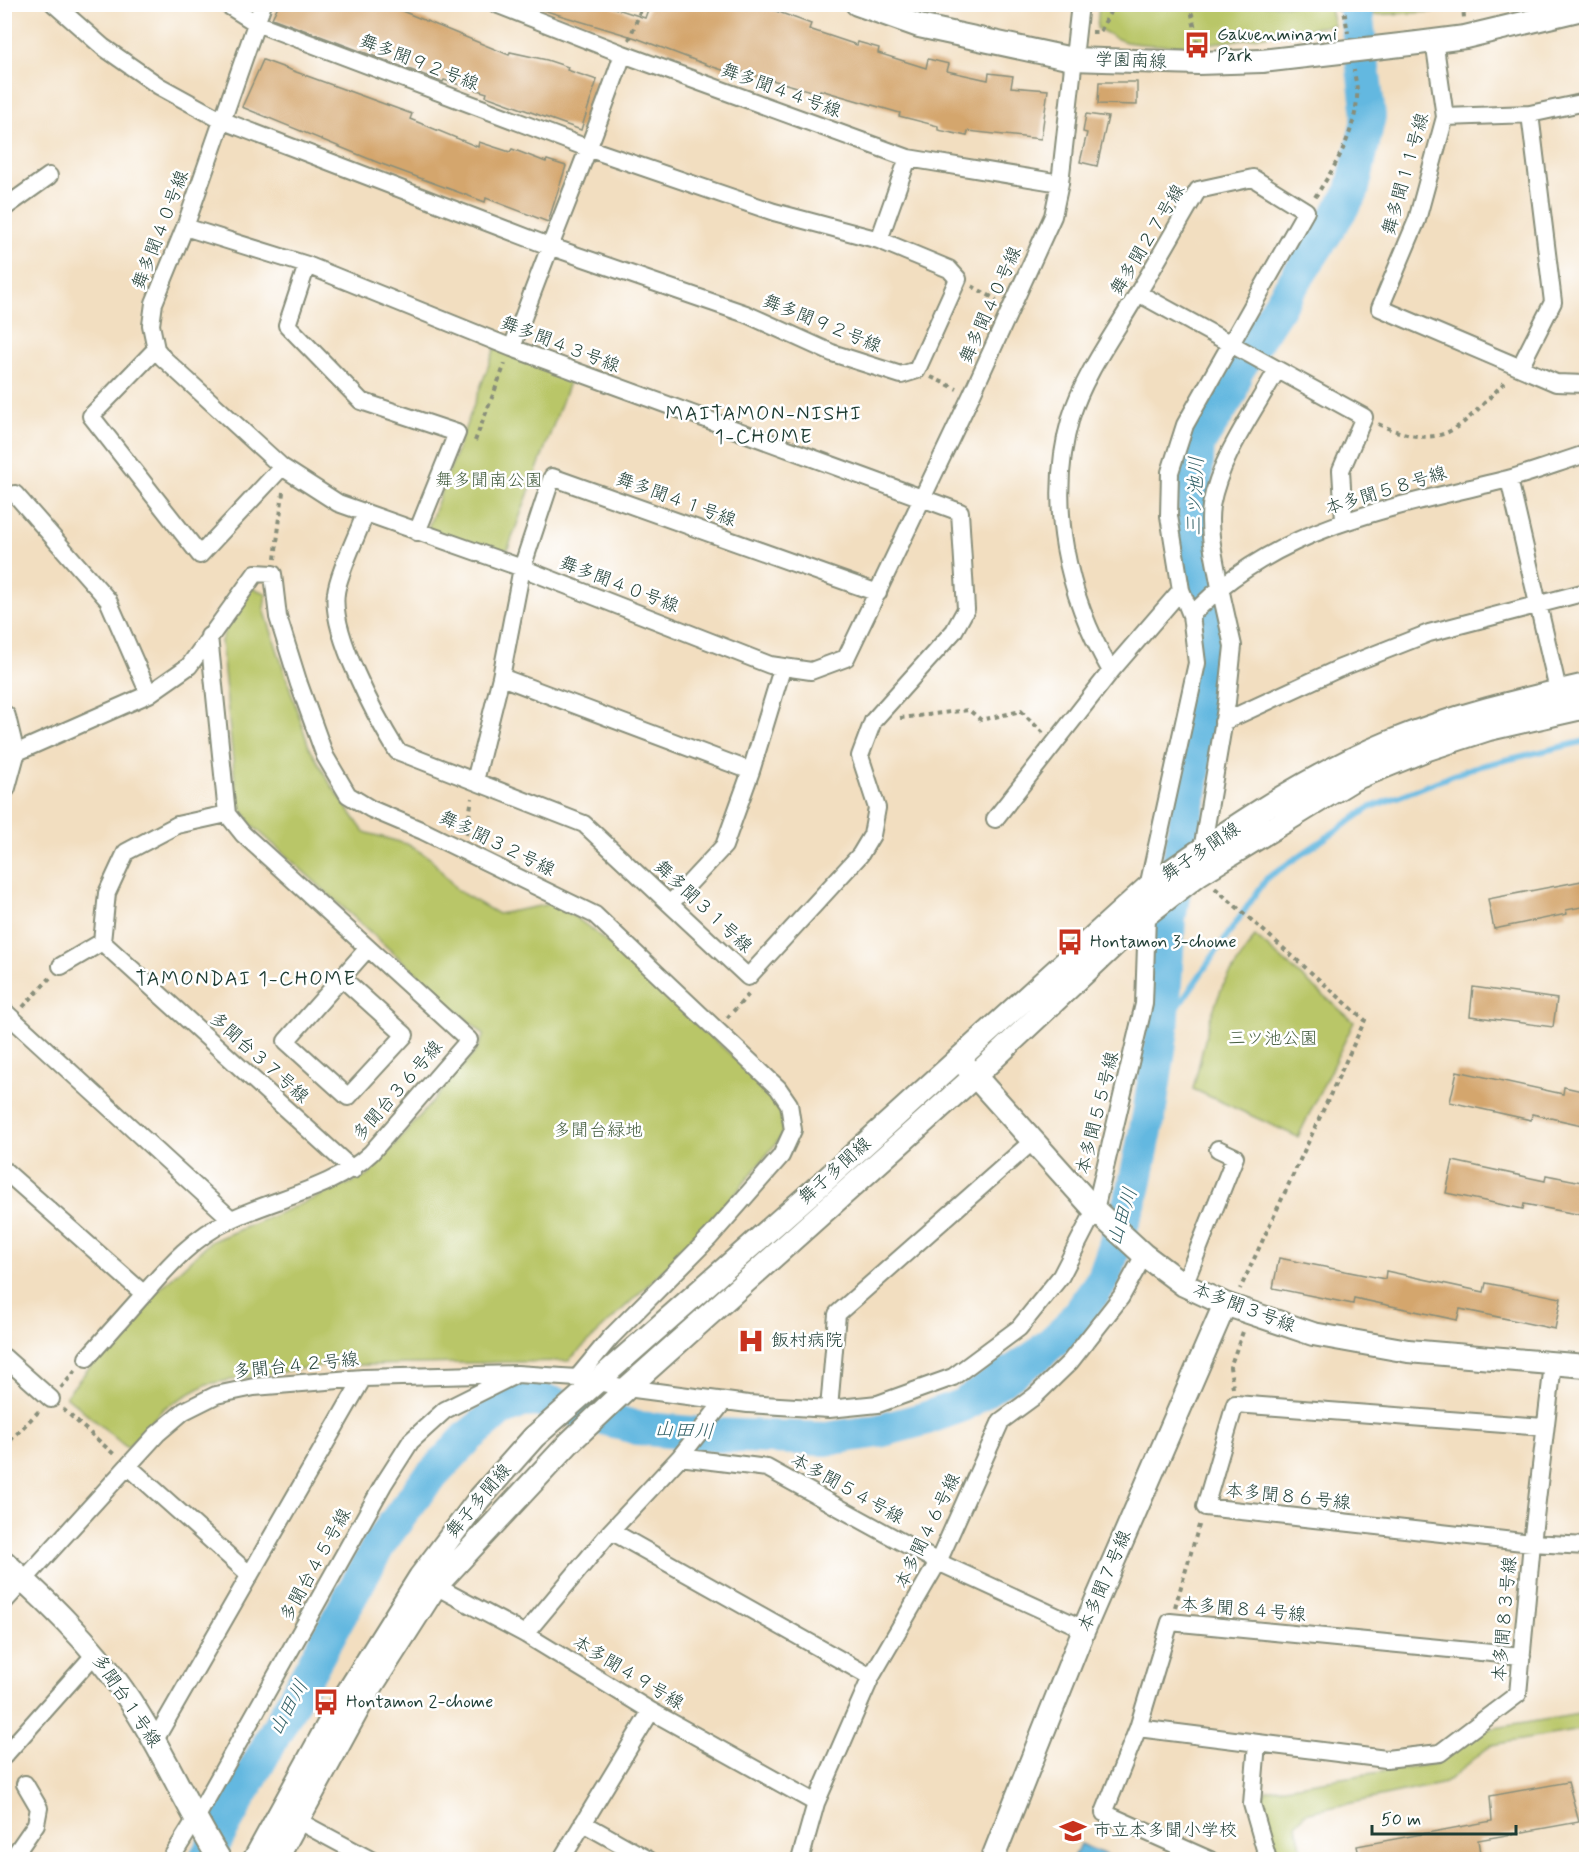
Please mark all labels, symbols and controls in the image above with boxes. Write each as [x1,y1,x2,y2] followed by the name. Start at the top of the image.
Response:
[1217,23,1337,68] place label: Gakuenminami Park
[356,29,482,97] street label: 舞多聞９２号線
[1182,30,1212,60] bus stop icon: Gakuenminami Park
[1095,48,1167,74] street label: 学園南線
[718,58,844,124] street label: 舞多聞４４号線
[1377,110,1435,238] street label: 舞多聞１１号線
[127,167,195,293] street label: 舞多聞４０号線
[1105,180,1191,300] street label: 舞多聞２７号線
[954,243,1028,367] street label: 舞多聞４０号線
[759,289,885,359] street label: 舞多聞９２号線
[497,311,623,379] street label: 舞多聞４３号線
[666,401,862,451] district label: MAITAMON-NISHI 1-CHOME
[1181,456,1211,536] water label: 三ツ池川
[1322,461,1450,521] street label: 本多聞５８号線
[613,467,739,533] street label: 舞多聞４１号線
[435,469,543,493] park label: 舞多聞南公園
[556,551,682,619] street label: 舞多聞４０号線
[435,806,559,882] street label: 舞多聞３２号線
[1157,817,1245,887] street label: 舞子多聞線
[649,855,757,959] street label: 舞多聞３１号線
[1055,927,1085,957] bus stop icon: Hontamon 3-chome
[1090,930,1237,954] place label: Hontamon 3-chome
[135,966,357,993] district label: TAMONDAI 1-CHOME
[204,1007,314,1109] street label: 多聞台３７号線
[1228,1027,1318,1051] park label: 三ツ池公園
[348,1036,448,1146] street label: 多聞台３６号線
[1071,1049,1125,1177] street label: 本多聞５５号線
[553,1119,643,1143] park label: 多聞台緑地
[794,1132,876,1210] street label: 舞子多聞線
[1101,1184,1145,1250] water label: 山田川
[1189,1277,1299,1339] street label: 本多聞３号線
[736,1326,766,1356] hospital icon: 飯村病院
[771,1329,843,1353] place label: 飯村病院
[232,1347,360,1385] street label: 多聞台４２号線
[653,1416,715,1446] water label: 山田川
[786,1448,908,1530] street label: 本多聞５４号線
[441,1459,517,1543] street label: 舞子多聞線
[890,1469,966,1593] street label: 本多聞４６号線
[1224,1478,1352,1516] street label: 本多聞８６号線
[275,1504,357,1626] street label: 多聞台４５号線
[1073,1527,1137,1635] street label: 本多聞７号線
[1488,1555,1522,1683] street label: 本多聞８３号線
[1179,1593,1307,1627] street label: 本多聞８４号線
[568,1630,688,1716] street label: 本多聞４９号線
[86,1650,166,1752] street label: 多聞台１号線
[263,1675,315,1741] water label: 山田川
[311,1687,341,1717] bus stop icon: Hontamon 2-chome
[346,1690,493,1714] place label: Hontamon 2-chome
[1372,1798,1516,1836] scale bar
[1381,1808,1421,1832] text: 50 m
[1058,1816,1088,1846] school or university icon: 市立本多聞小学校
[1093,1819,1237,1843] place label: 市立本多聞小学校

